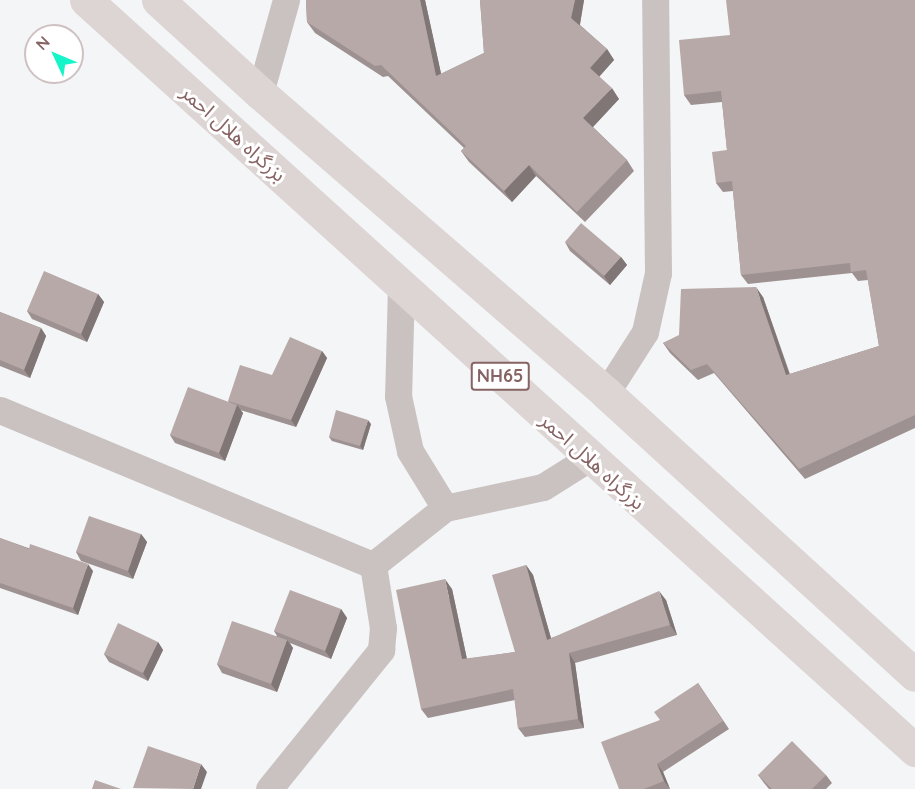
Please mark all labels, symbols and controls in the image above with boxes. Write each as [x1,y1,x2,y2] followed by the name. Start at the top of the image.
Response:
[24,24,84,84] north arrow
[31,32,54,54] text: N
[177,80,291,186] street label: بزرگراه هلال احمر
[470,361,530,391] road number: NH65
[536,408,650,514] street label: بزرگراه هلال احمر

